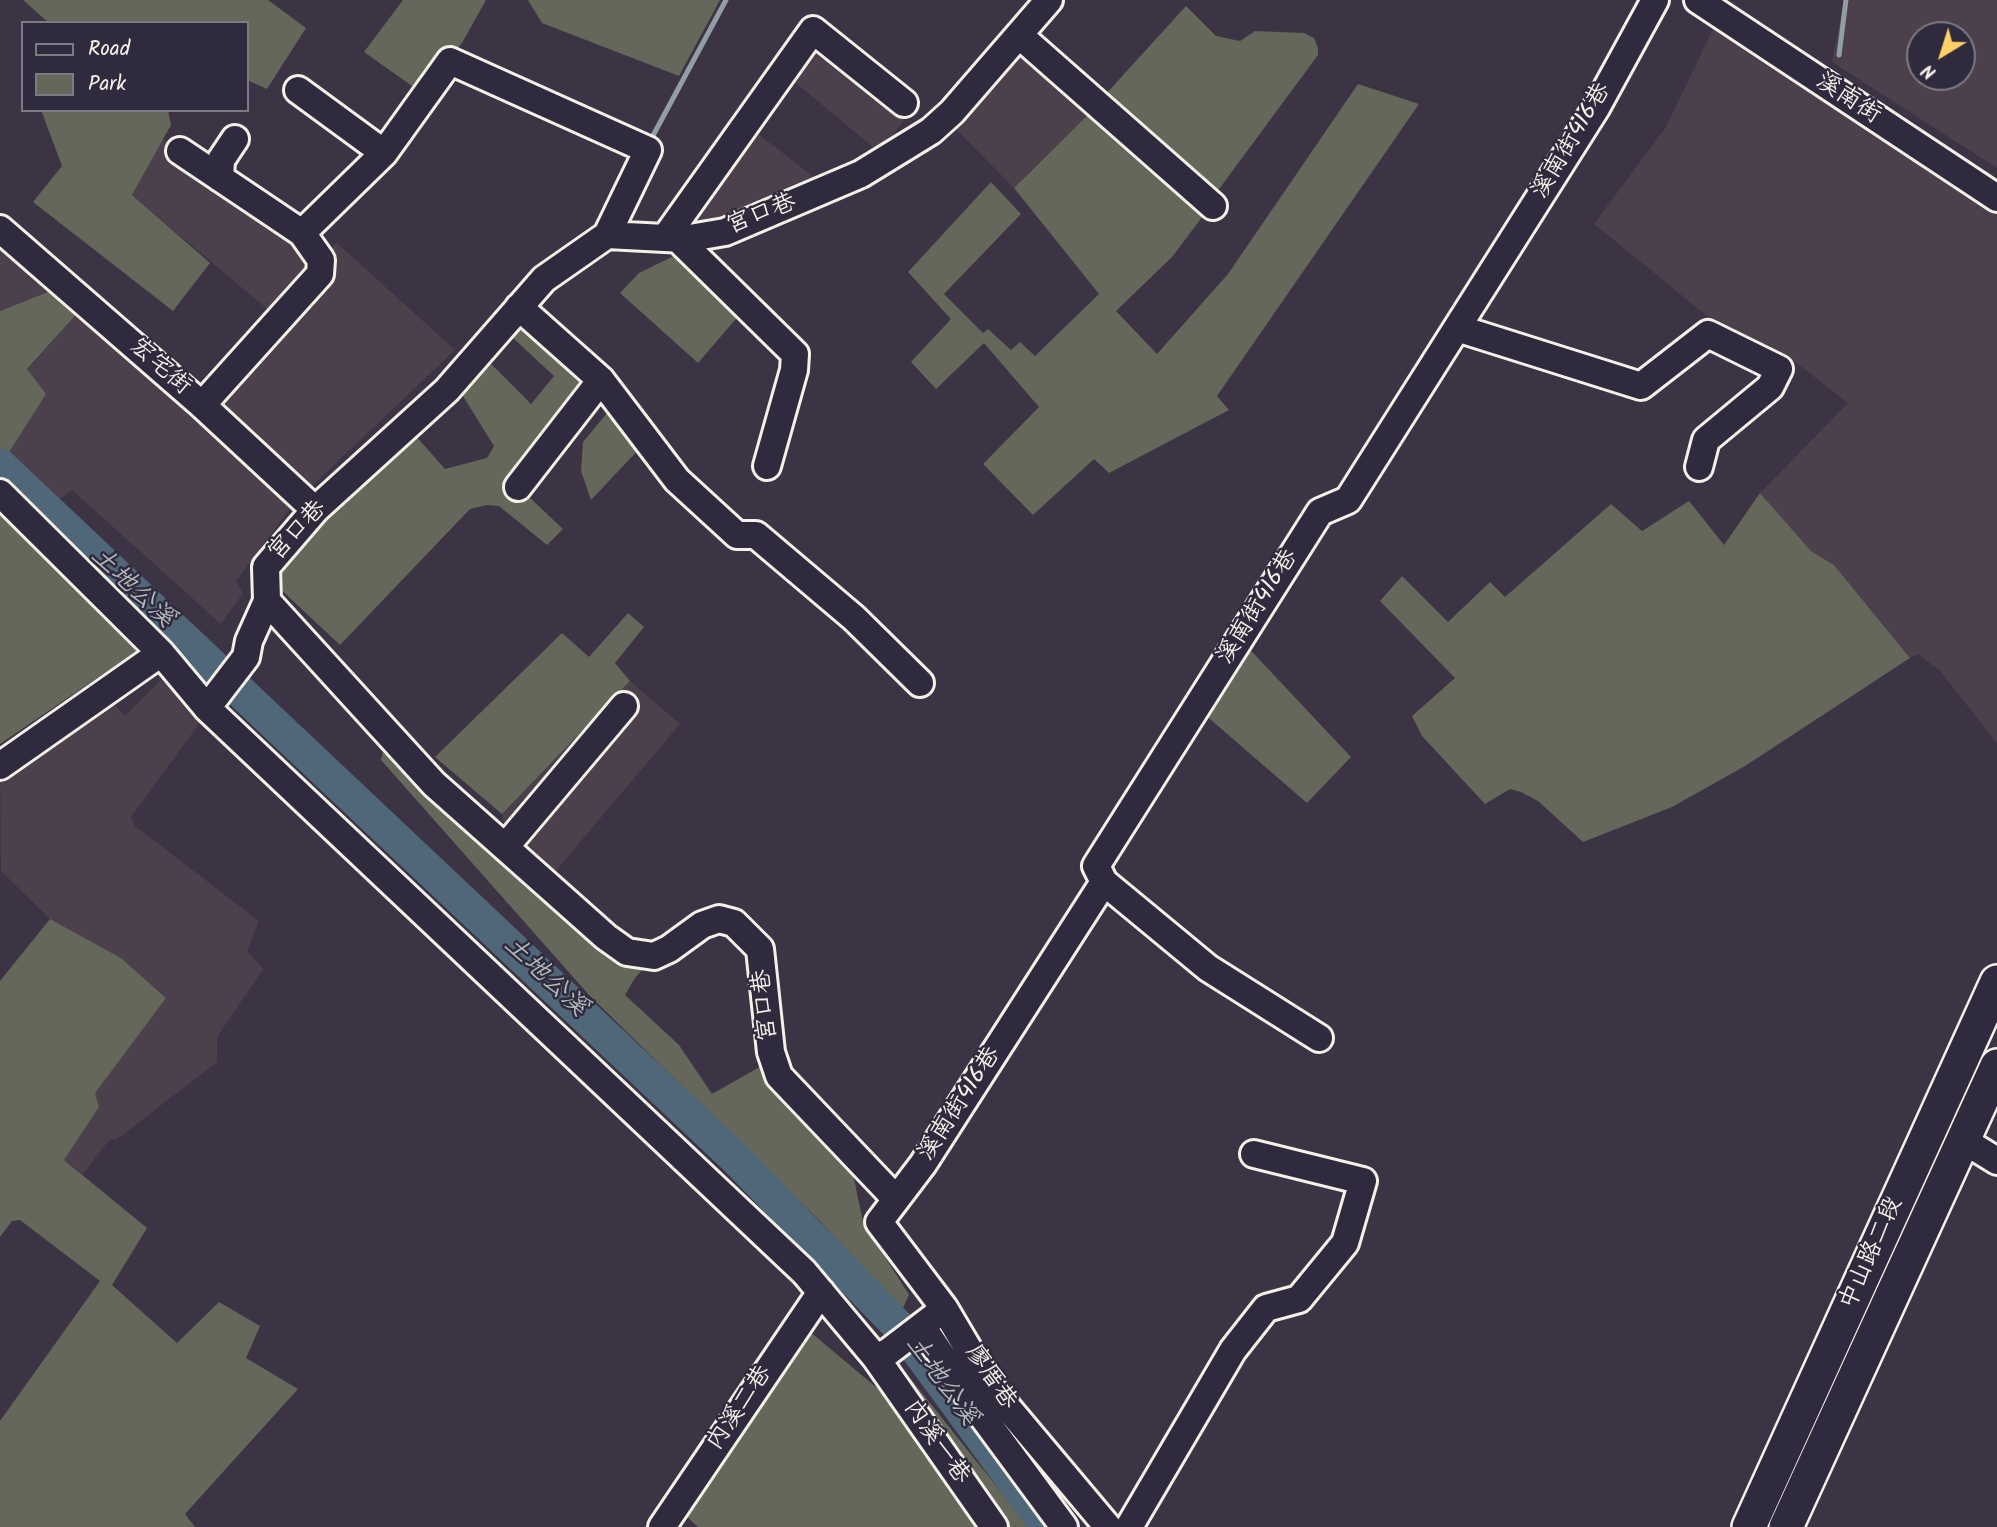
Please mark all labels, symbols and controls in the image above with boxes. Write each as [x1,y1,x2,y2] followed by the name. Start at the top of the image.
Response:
[21,21,248,112] legend
[1906,21,1976,91] north arrow
[88,33,130,66] text: Road
[1915,55,1943,86] text: N
[88,68,126,101] text: Park
[1809,68,1885,132] street label: 溪南街
[1527,79,1619,205] street label: 溪南街416巷
[723,190,801,242] street label: 宮口巷
[122,334,196,402] street label: 宏宅街
[264,496,334,568] street label: 宮口巷
[82,542,180,636] water label: 土地公溪
[1212,545,1306,671] street label: 溪南街416巷
[495,931,593,1025] water label: 土地公溪
[749,968,785,1042] street label: 宮口巷
[913,1043,1009,1167] street label: 溪南街416巷
[1835,1193,1911,1315] street label: 中山路二段
[897,1331,983,1433] water label: 土地公溪
[957,1340,1021,1416] street label: 廖厝巷
[702,1361,780,1457] street label: 內溪二巷
[896,1395,974,1491] street label: 內溪一巷

